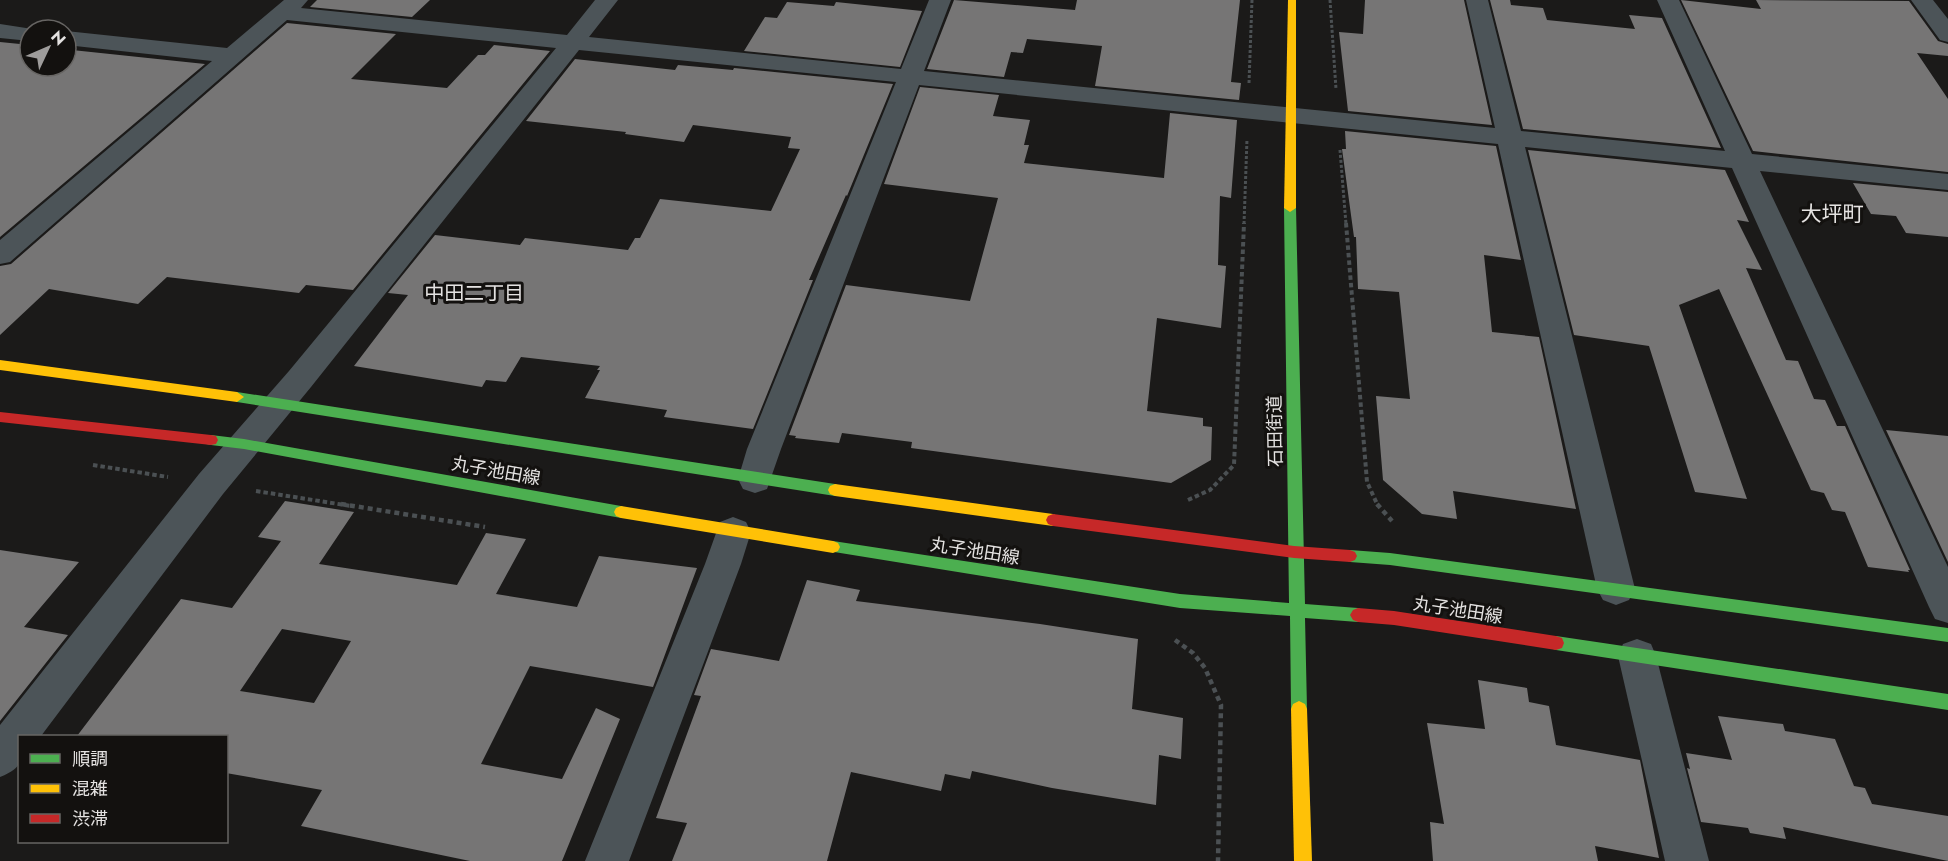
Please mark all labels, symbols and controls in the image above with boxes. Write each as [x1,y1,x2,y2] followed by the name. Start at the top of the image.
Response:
[18,18,78,78] north arrow
[46,25,71,50] text: N
[1801,199,1864,229] district label: 大坪町
[424,279,524,308] district label: 中田二丁目
[1261,395,1289,467] street label: 石田街道
[449,450,543,492] street label: 丸子池田線
[929,531,1021,571] street label: 丸子池田線
[1412,590,1504,630] street label: 丸子池田線
[18,735,228,843] legend
[72,746,108,772] text: 順調
[72,776,108,802] text: 混雑
[72,806,108,832] text: 渋滞

